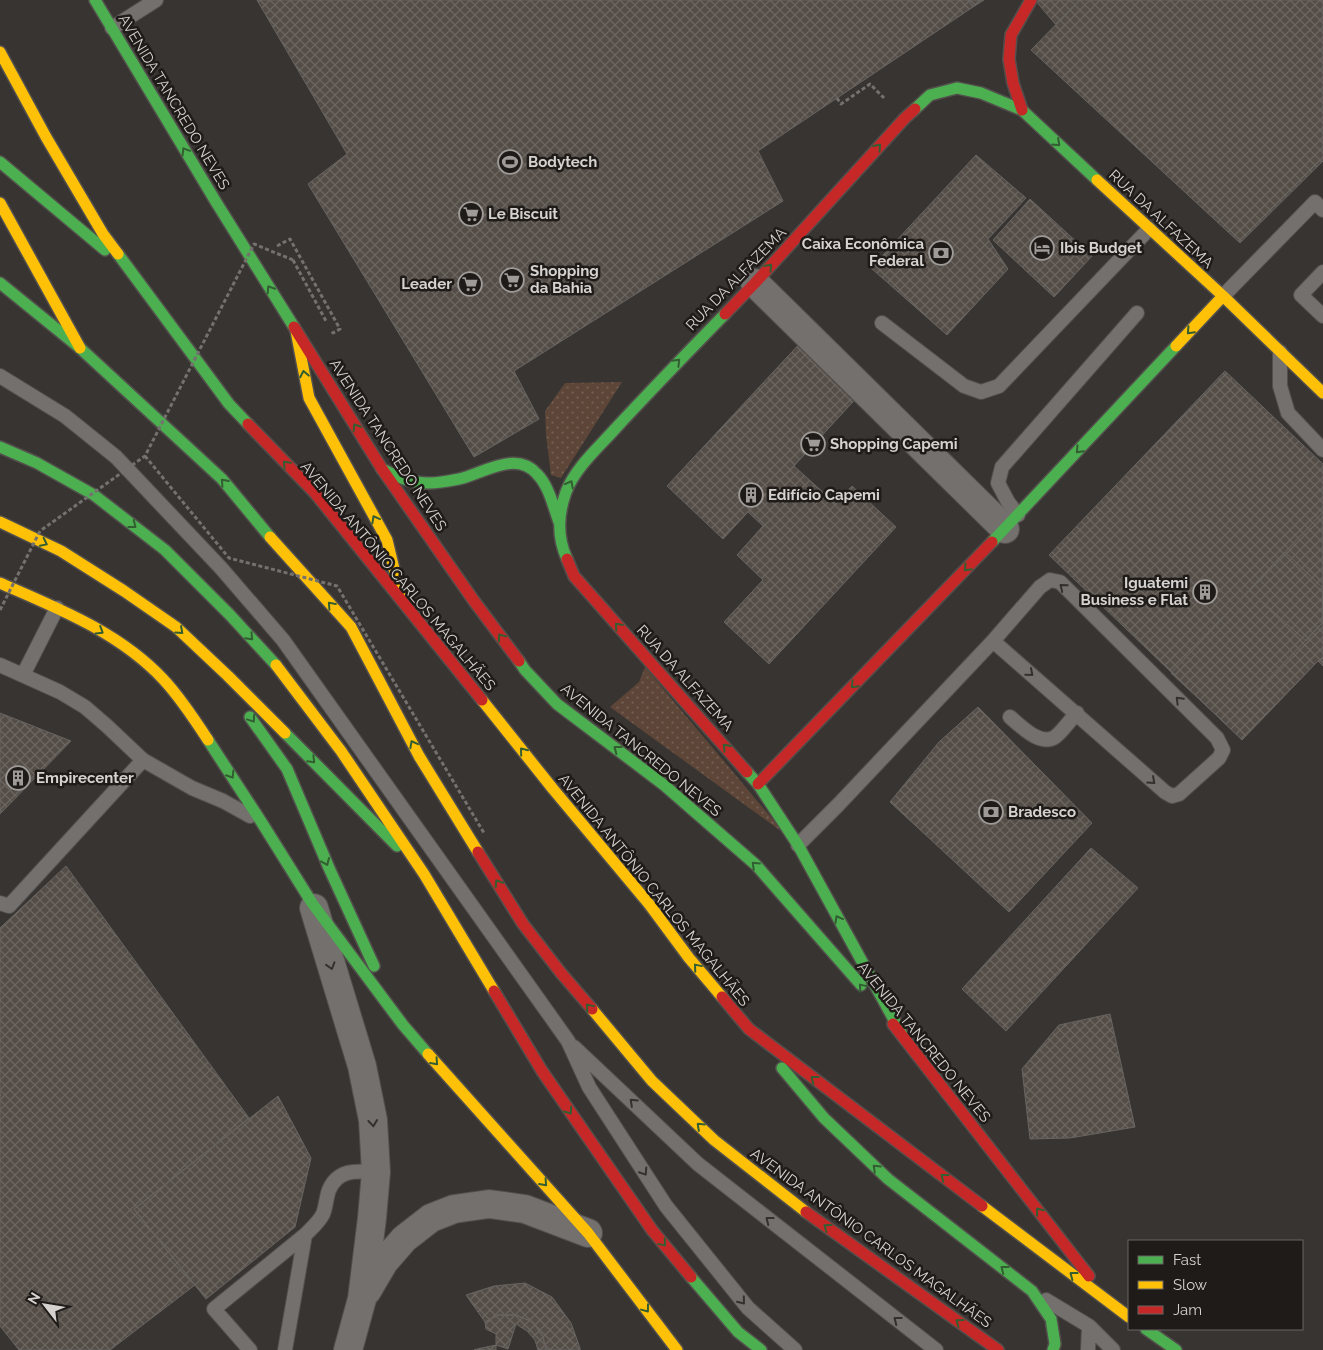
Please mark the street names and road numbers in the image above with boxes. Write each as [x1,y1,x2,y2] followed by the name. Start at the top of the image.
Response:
[114,11,234,193] street label: AVENIDA TANCREDO NEVES
[1105,166,1217,272] street label: RUA DA ALFAZEMA
[682,224,790,334] street label: RUA DA ALFAZEMA
[326,356,450,534] street label: AVENIDA TANCREDO NEVES
[297,458,499,694] street label: AVENIDA ANTÔNIO CARLOS MAGALHÃES
[633,621,737,735] street label: RUA DA ALFAZEMA
[557,680,725,820] street label: AVENIDA TANCREDO NEVES
[555,770,753,1010] street label: AVENIDA ANTÔNIO CARLOS MAGALHÃES
[854,958,994,1126] street label: AVENIDA TANCREDO NEVES
[747,1144,995,1332] street label: AVENIDA ANTÔNIO CARLOS MAGALHÃES

